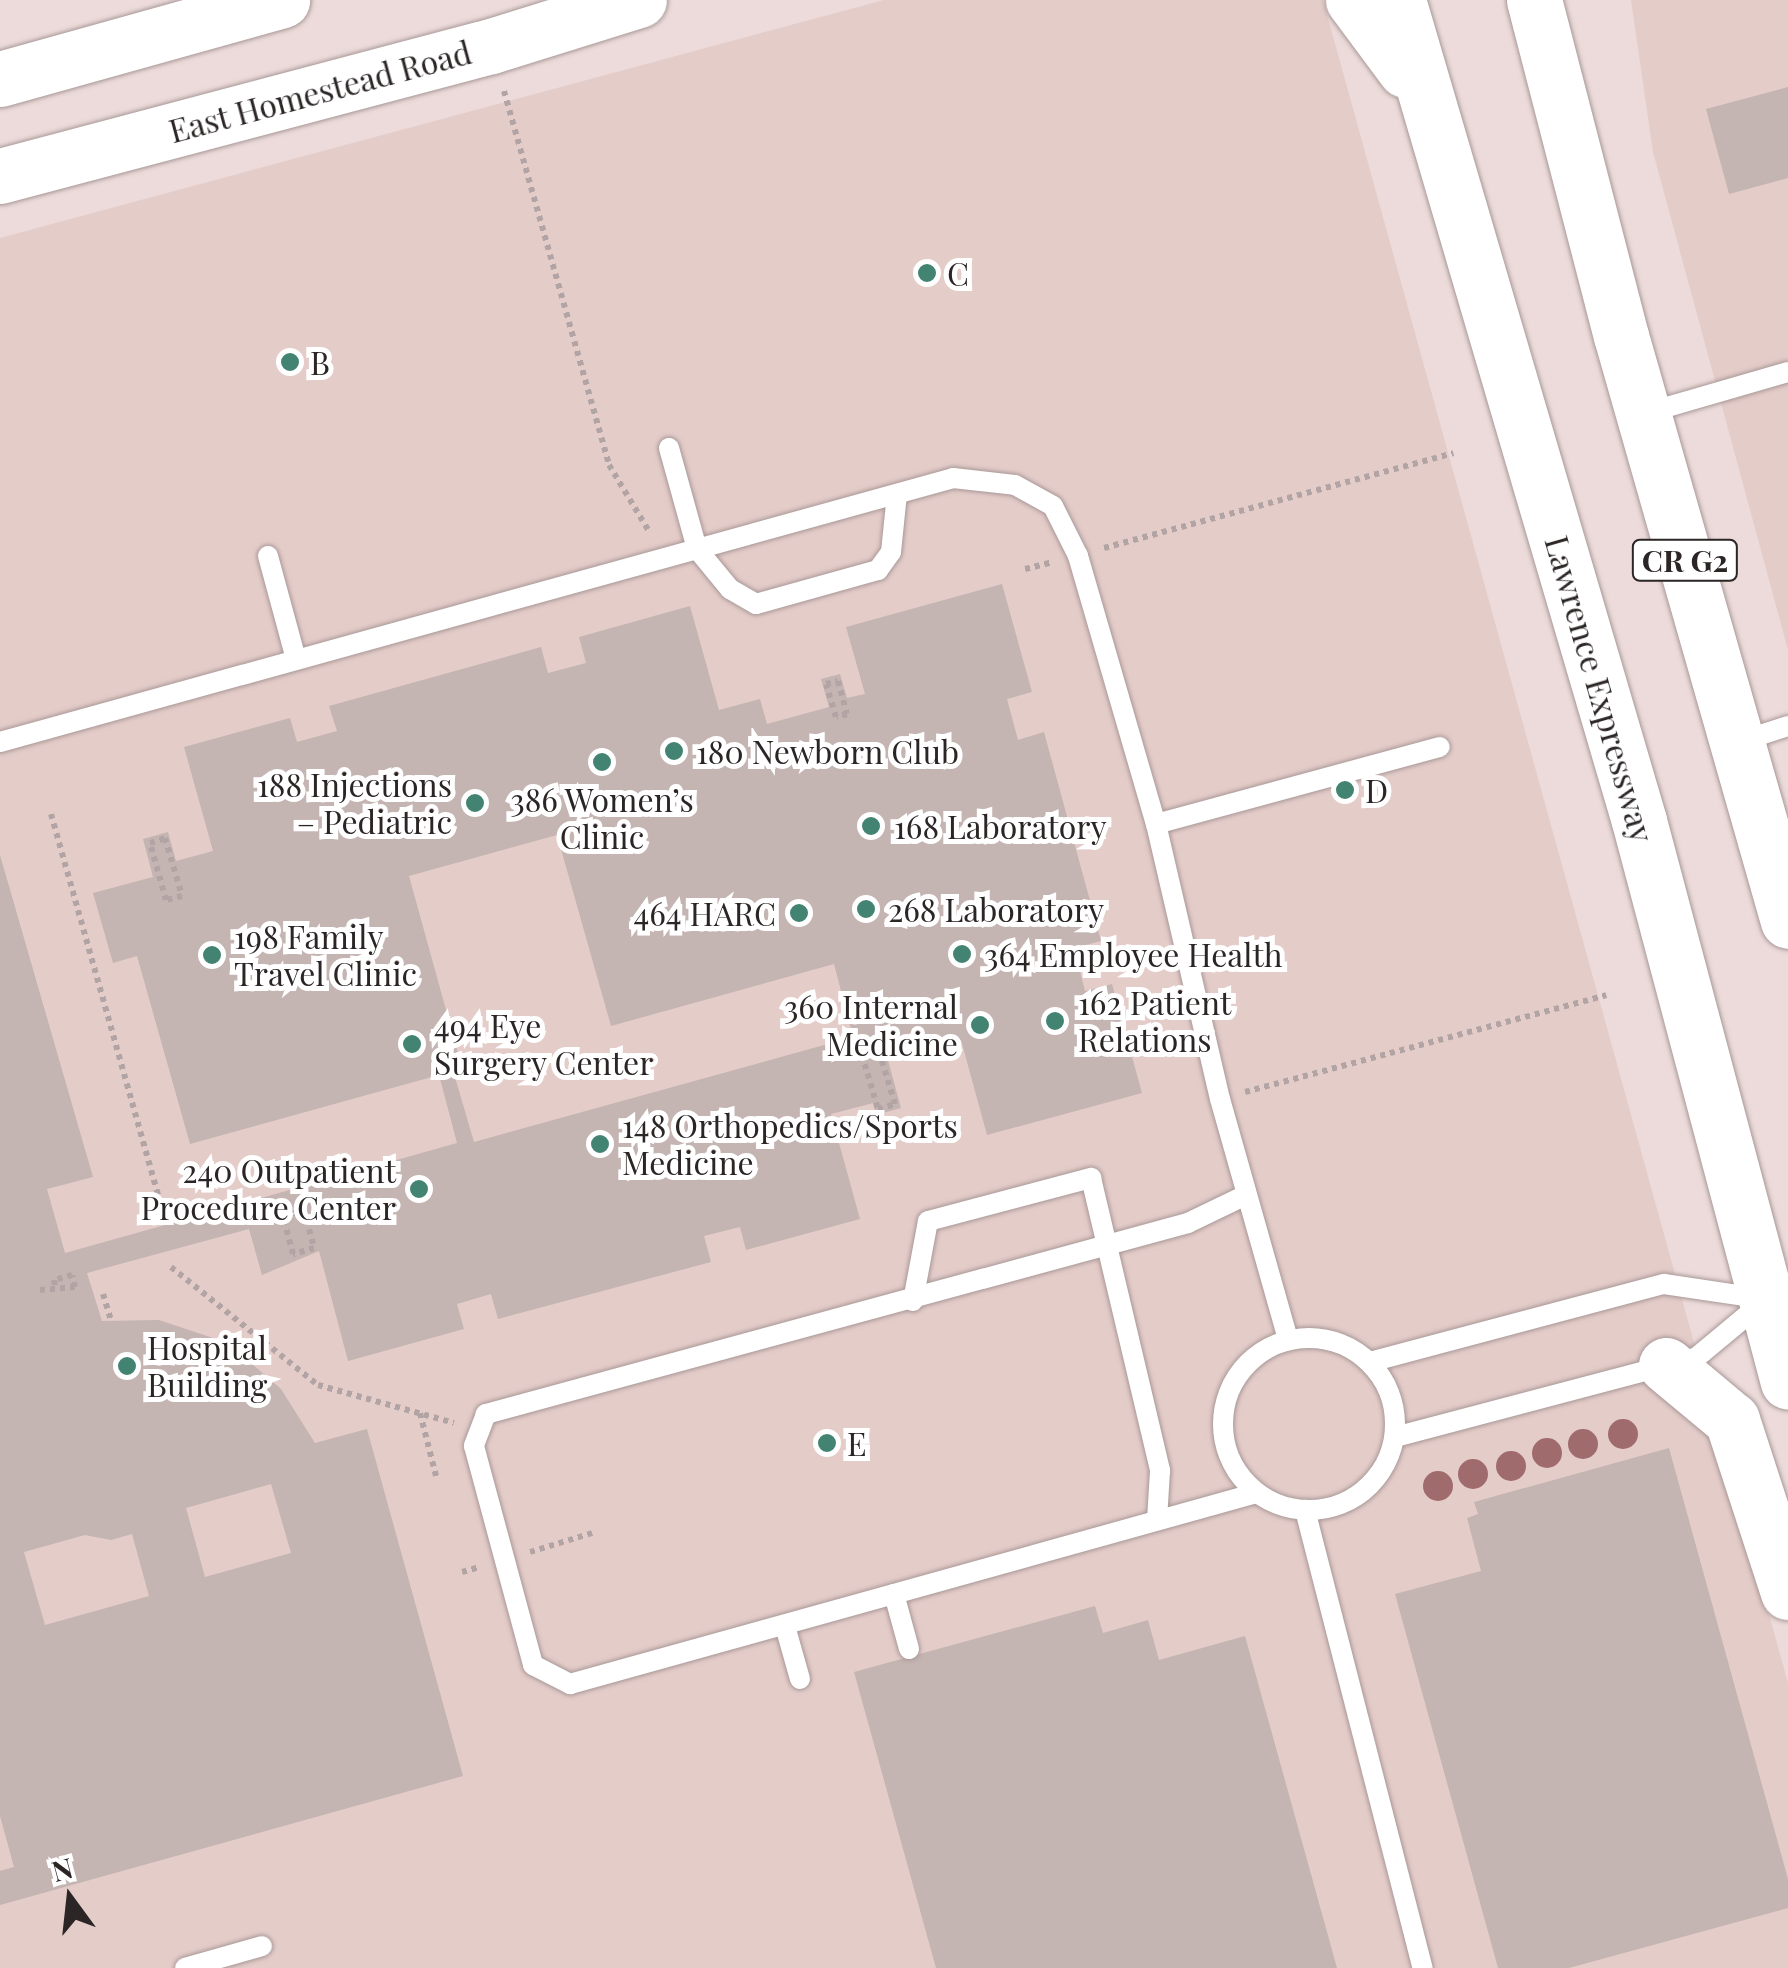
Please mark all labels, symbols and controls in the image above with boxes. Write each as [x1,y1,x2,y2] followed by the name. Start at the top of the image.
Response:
[164,32,476,150] street label: East Homestead Road
[947,254,969,292] place label: C
[916,262,938,284] marker: C
[310,343,330,381] place label: B
[279,351,301,373] marker: B
[1538,531,1662,847] street label: Lawrence Expressway
[1630,535,1740,585] road number: CR G2
[696,732,959,770] place label: 180 Newborn Club
[661,738,687,764] marker: 180 Newborn Club
[589,749,615,775] marker: 386 Women’s Clinic
[257,766,452,841] place label: 188 Injections – Pediatric
[1365,771,1388,809] place label: D
[1334,779,1356,801] marker: D
[510,781,694,856] place label: 386 Women’s Clinic
[462,790,488,816] marker: 188 Injections – Pediatric
[894,807,1107,845] place label: 168 Laboratory
[858,813,884,839] marker: 168 Laboratory
[888,890,1104,928] place label: 268 Laboratory
[633,894,776,932] place label: 464 HARC
[853,896,879,922] marker: 268 Laboratory
[786,900,812,926] marker: 464 HARC
[234,918,417,993] place label: 198 Family Travel Clinic
[984,935,1283,973] place label: 364 Employee Health
[949,941,975,967] marker: 364 Employee Health
[199,942,225,968] marker: 198 Family Travel Clinic
[1078,984,1231,1059] place label: 162 Patient Relations
[784,988,958,1063] place label: 360 Internal Medicine
[434,1007,654,1082] place label: 494 Eye Surgery Center
[1042,1008,1068,1034] marker: 162 Patient Relations
[967,1012,993,1038] marker: 360 Internal Medicine
[399,1031,425,1057] marker: 494 Eye Surgery Center
[622,1107,958,1182] place label: 148 Orthopedics/Sports Medicine
[587,1131,613,1157] marker: 148 Orthopedics/Sports Medicine
[140,1152,396,1227] place label: 240 Outpatient Procedure Center
[406,1176,432,1202] marker: 240 Outpatient Procedure Center
[147,1329,267,1404] place label: Hospital Building
[116,1355,138,1377] marker: Hospital Building
[847,1424,866,1462] place label: E
[816,1432,838,1454] marker: E
[20,1848,120,1948] north arrow
[48,1848,77,1889] text: N

